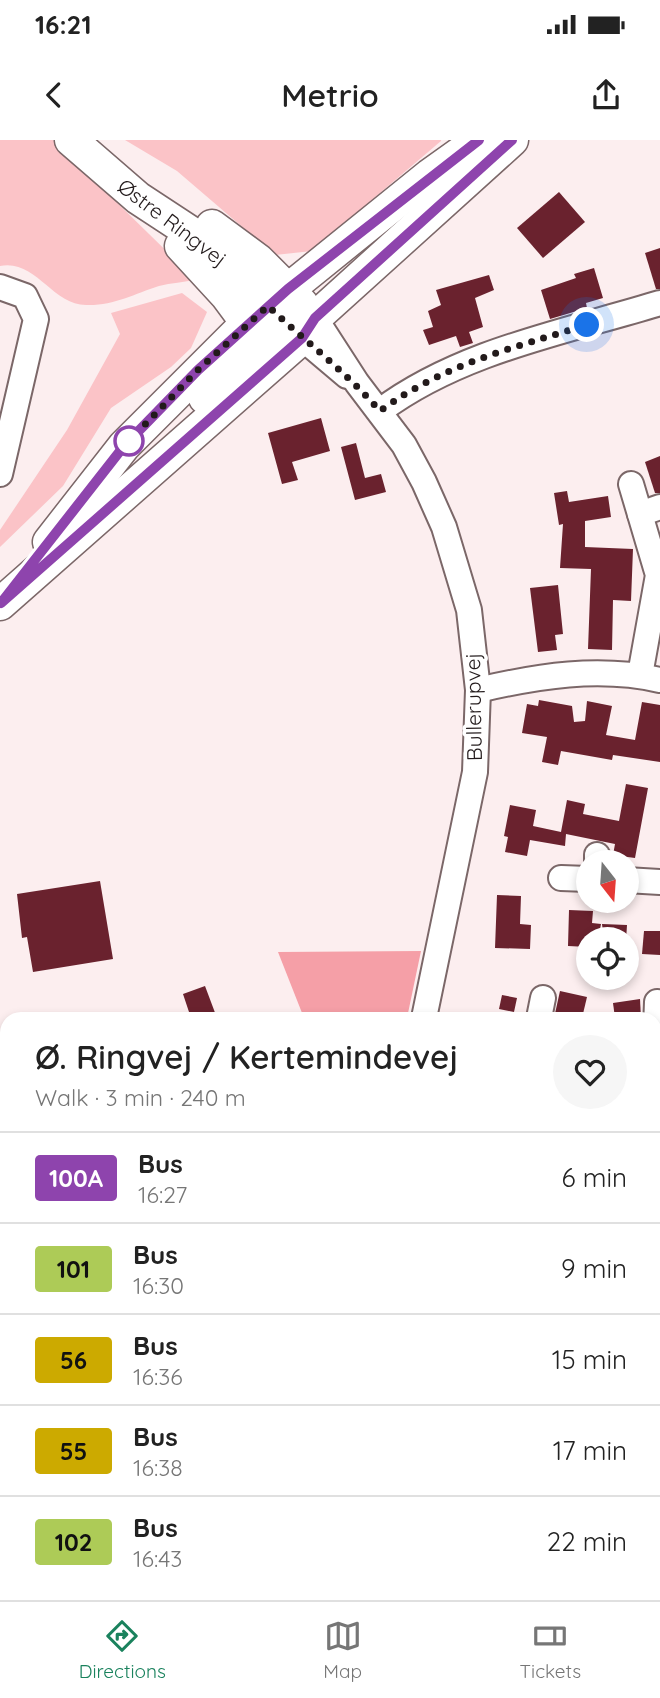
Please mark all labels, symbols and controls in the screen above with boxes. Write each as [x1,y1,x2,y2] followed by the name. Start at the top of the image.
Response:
[35,8,92,41] text: 16:21
[281,75,379,115] text: Metrio
[35,76,73,114] icon: back
[587,76,625,114] icon: share
[113,173,232,272] street label: Østre Ringvej
[569,307,604,342] your location
[114,426,144,456] unlabelled marker
[459,653,487,761] street label: Bullerupvej
[576,850,639,914] north arrow
[576,850,639,990] map controls
[576,927,639,990] button: locate
[553,1035,627,1109] button: heart
[35,1036,458,1077] text: Ø. Ringvej / Kertemindevej
[35,1083,246,1112] text: Walk · 3 min · 240 m
[138,1147,183,1180] text: Bus
[562,1161,627,1194] text: 6 min
[49,1163,103,1193] text: 100A
[138,1180,187,1209] text: 16:27
[133,1238,178,1271] text: Bus
[561,1252,627,1285] text: 9 min
[57,1254,90,1284] text: 101
[133,1271,184,1300] text: 16:30
[133,1329,178,1362] text: Bus
[552,1343,627,1376] text: 15 min
[60,1345,87,1375] text: 56
[133,1362,183,1391] text: 16:36
[133,1420,178,1453] text: Bus
[553,1434,627,1467] text: 17 min
[60,1436,87,1466] text: 55
[133,1453,183,1482] text: 16:38
[133,1511,178,1544] text: Bus
[547,1525,627,1558] text: 22 min
[55,1527,92,1557] text: 102
[133,1544,182,1573] text: 16:43
[79,1617,166,1683] tab: Directions
[323,1617,362,1683] tab: Map
[520,1617,581,1683] tab: Tickets

